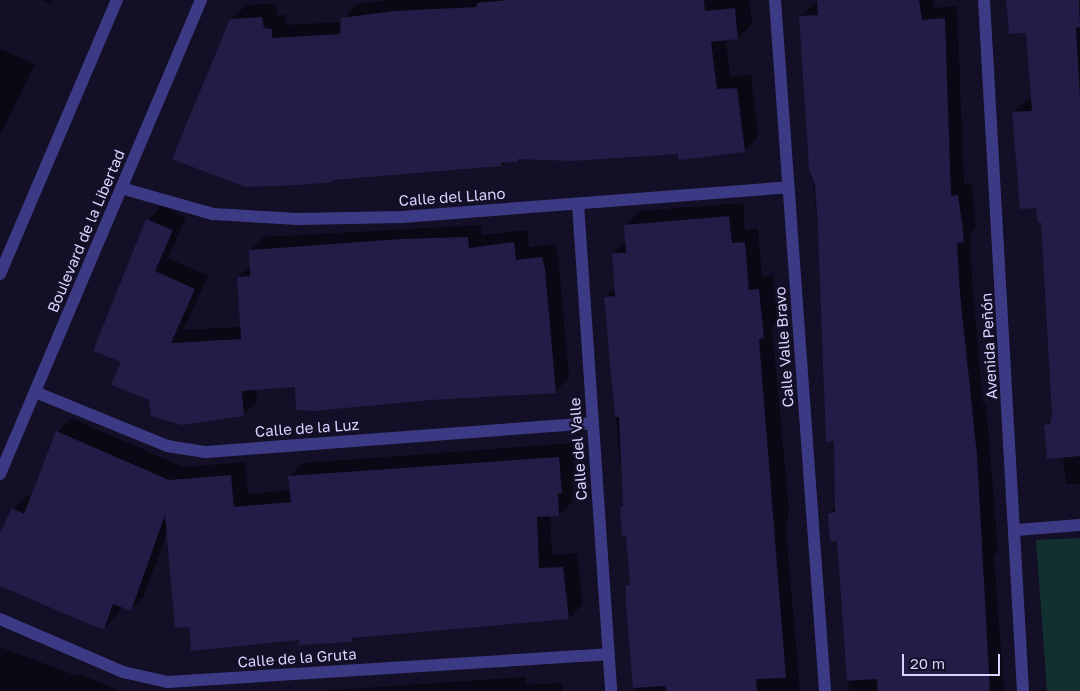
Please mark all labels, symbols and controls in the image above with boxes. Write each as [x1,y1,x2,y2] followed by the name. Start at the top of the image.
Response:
[43,147,129,315] street label: Boulevard de la Libertad
[398,184,506,210] street label: Calle del Llano
[771,286,797,408] street label: Calle Valle Bravo
[977,292,1001,400] street label: Avenida Peñón
[565,397,591,501] street label: Calle del Valle
[254,415,360,441] street label: Calle de la Luz
[905,644,1002,676] scale bar
[237,645,357,671] street label: Calle de la Gruta
[910,654,945,672] text: 20 m

